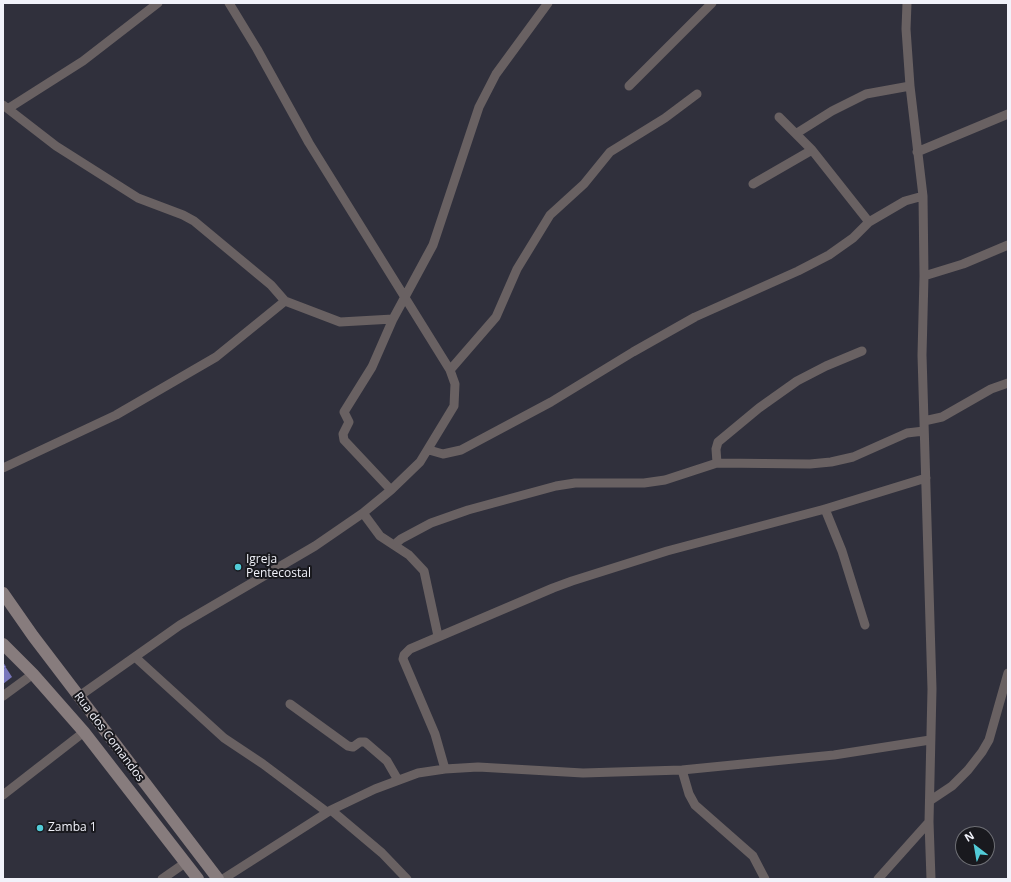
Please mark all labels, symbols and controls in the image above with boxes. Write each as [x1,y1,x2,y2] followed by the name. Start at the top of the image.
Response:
[246,553,311,581] place label: Igreja Pentecostal
[233,562,243,572] marker: Igreja Pentecostal
[71,689,147,785] street label: Rua dos Comandos
[48,821,97,835] place label: Zamba 1
[35,823,45,833] marker: Zamba 1
[955,826,995,866] north arrow
[961,827,977,845] text: N

